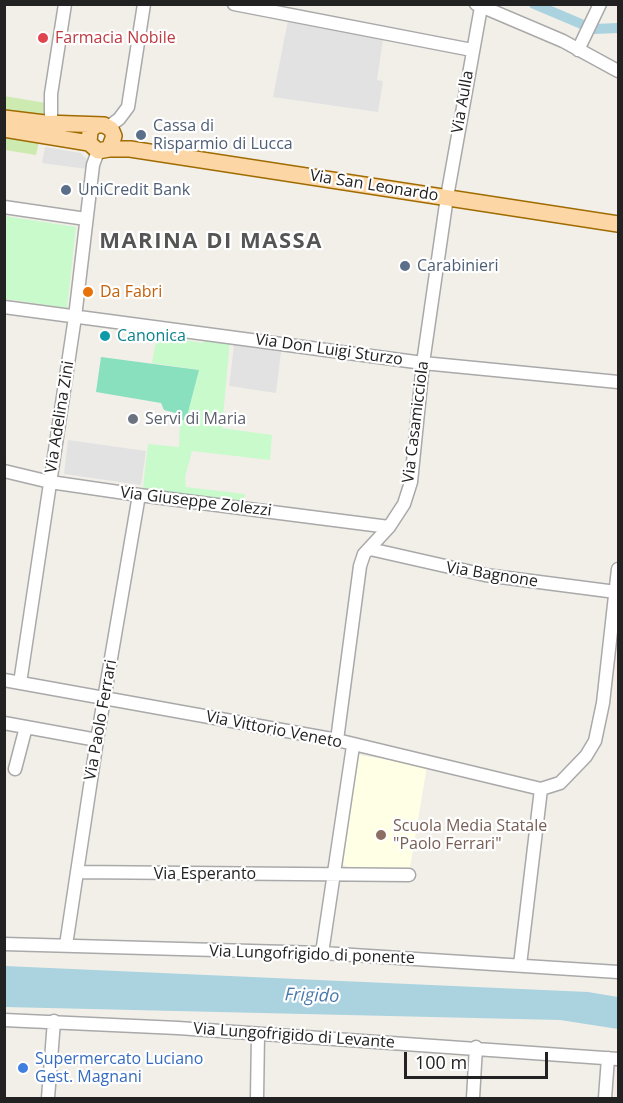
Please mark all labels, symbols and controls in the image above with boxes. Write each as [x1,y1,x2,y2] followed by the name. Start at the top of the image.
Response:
[55,28,176,48] place label: Farmacia Nobile
[36,31,50,45] marker: Farmacia Nobile
[448,69,478,135] street label: Via Aulla
[153,116,293,154] place label: Cassa di Risparmio di Lucca
[134,128,148,142] marker: Cassa di Risparmio di Lucca
[308,166,440,206] street label: Via San Leonardo
[78,180,190,200] place label: UniCredit Bank
[59,183,73,197] marker: UniCredit Bank
[99,229,323,255] district label: MARINA DI MASSA
[417,256,499,276] place label: Carabinieri
[398,259,412,273] marker: Carabinieri
[100,282,162,302] place label: Da Fabri
[81,285,95,299] marker: Da Fabri
[117,326,186,346] place label: Canonica
[98,329,112,343] marker: Canonica
[254,330,404,370] street label: Via Don Luigi Sturzo
[42,359,78,475] street label: Via Adelina Zini
[399,360,433,484] street label: Via Casamicciola
[145,409,246,429] place label: Servi di Maria
[126,412,140,426] marker: Servi di Maria
[119,483,273,521] street label: Via Giuseppe Zolezzi
[445,558,539,592] street label: Via Bagnone
[81,658,121,782] street label: Via Paolo Ferrari
[204,707,344,753] street label: Via Vittorio Veneto
[393,816,547,854] place label: Scuola Media Statale "Paolo Ferrari"
[374,828,388,842] marker: Scuola Media Statale "Paolo Ferrari"
[154,864,256,884] street label: Via Esperanto
[209,942,415,968] street label: Via Lungofrigido di ponente
[284,984,340,1008] water label: Frigido
[193,1019,395,1053] street label: Via Lungofrigido di Levante
[407,1040,551,1078] scale bar
[35,1049,203,1087] place label: Supermercato Luciano Gest. Magnani
[415,1050,467,1074] text: 100 m
[16,1061,30,1075] marker: Supermercato Luciano Gest. Magnani

